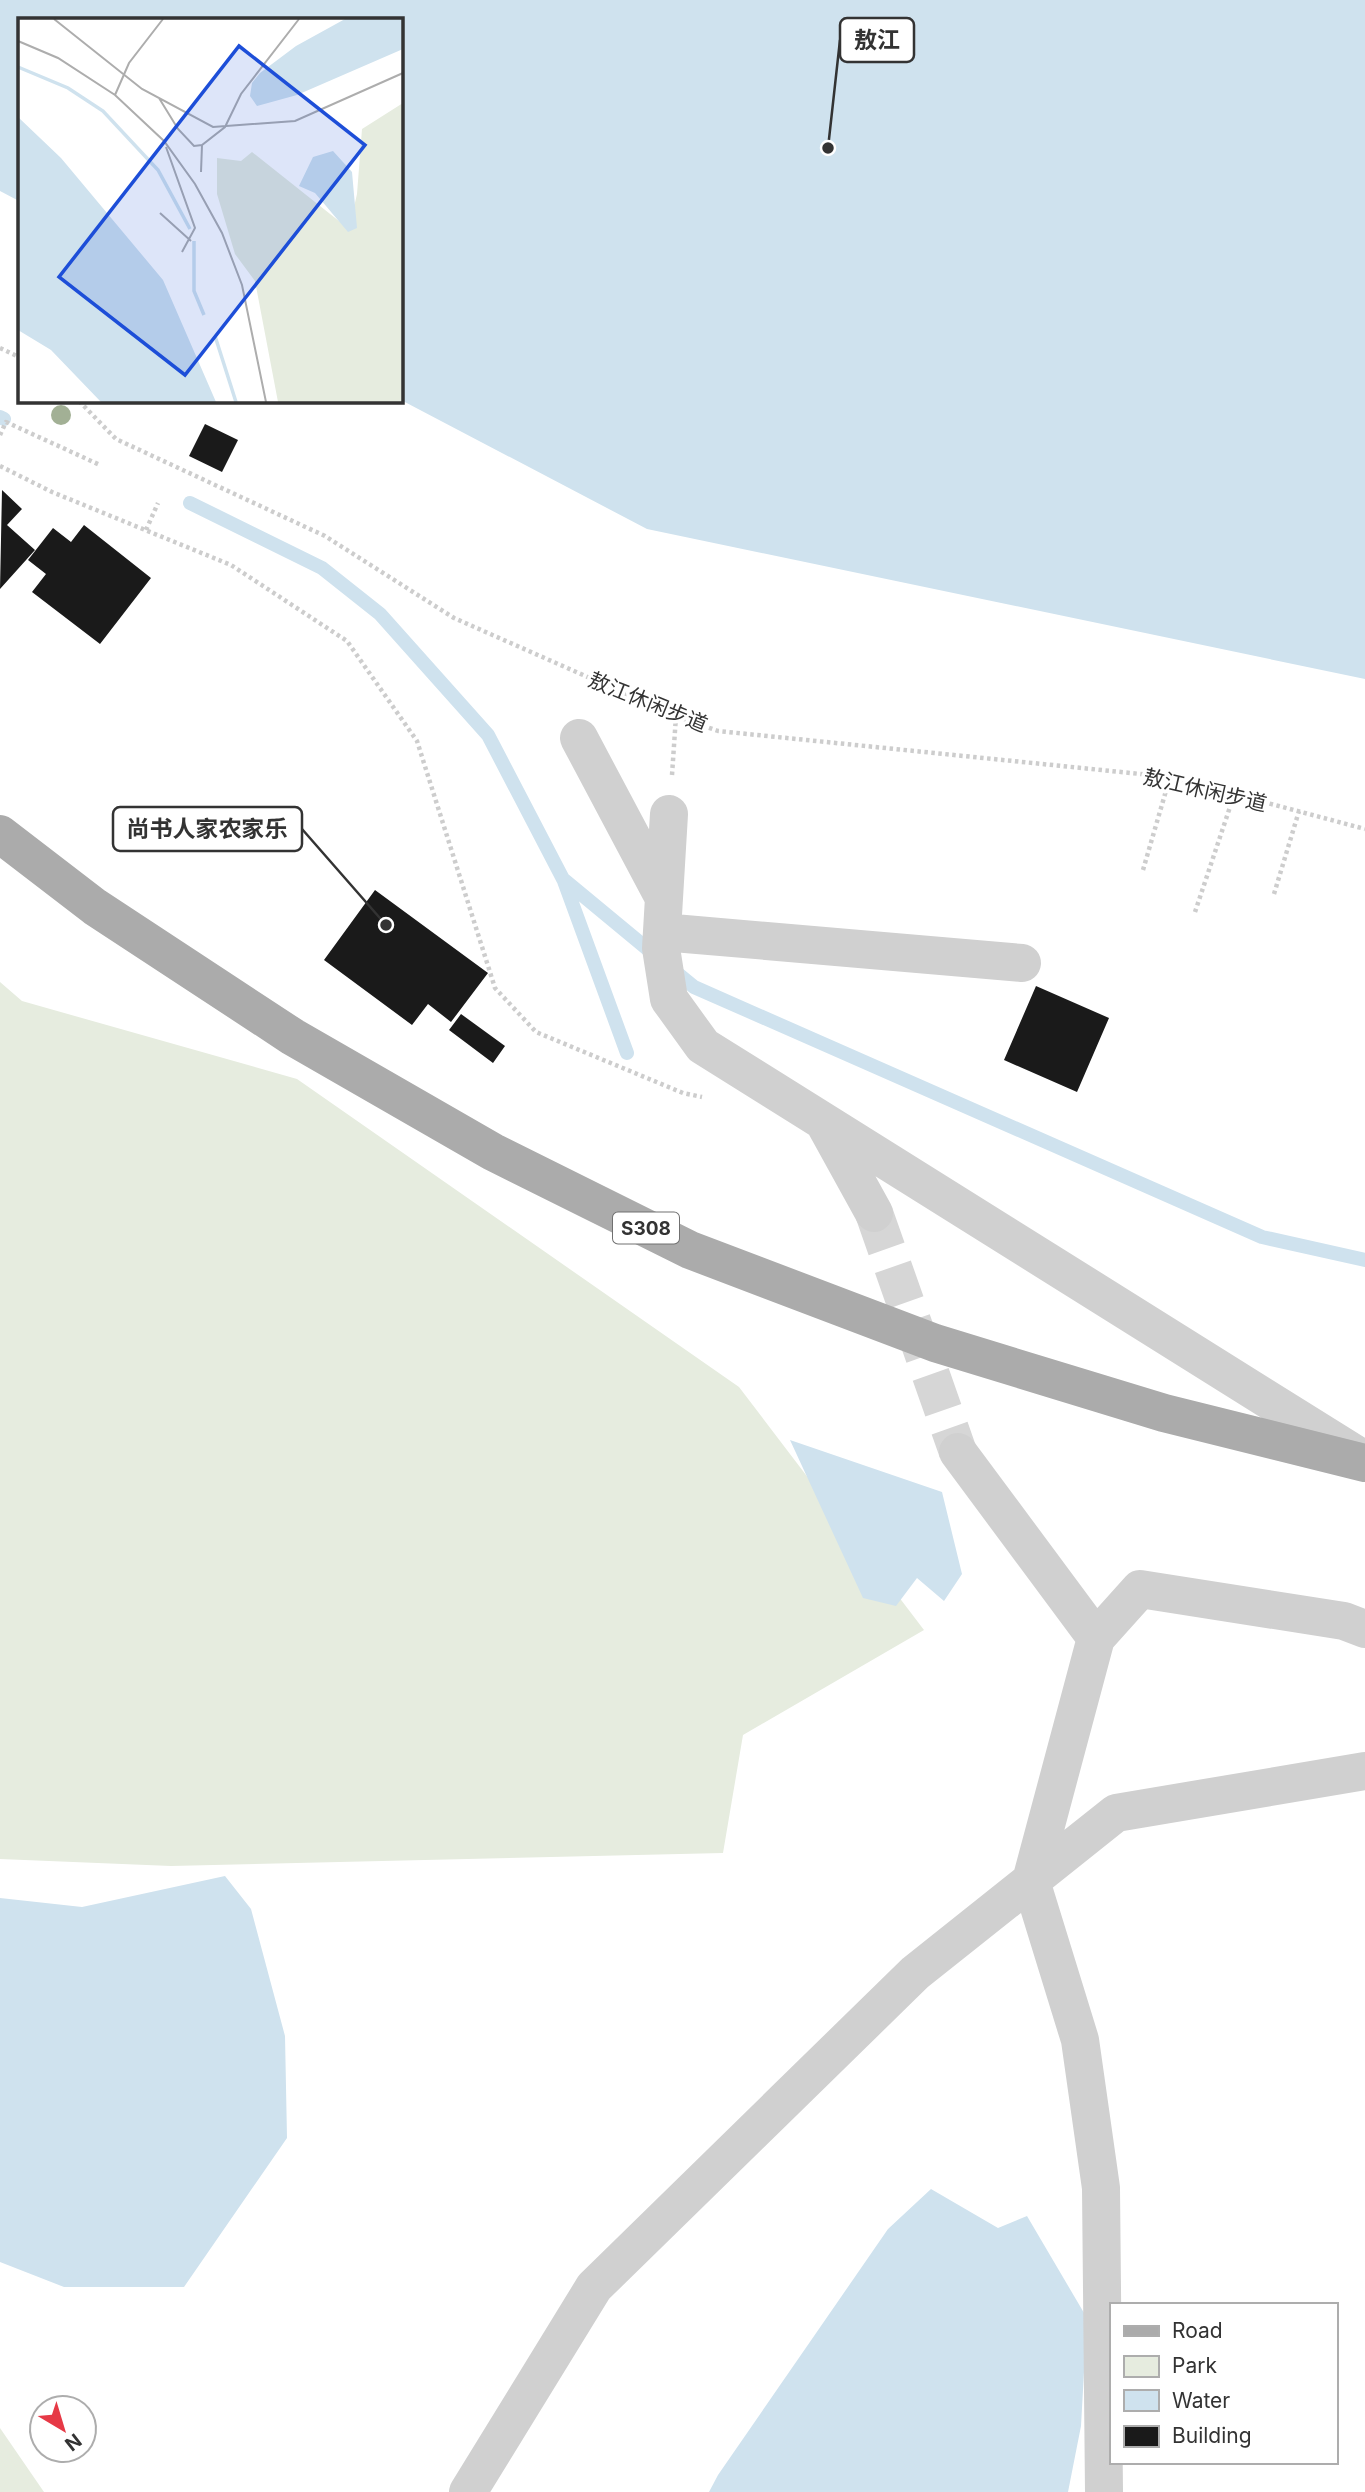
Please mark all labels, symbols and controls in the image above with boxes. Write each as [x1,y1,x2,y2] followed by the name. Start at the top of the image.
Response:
[18,18,402,402] inset map
[840,18,914,62] callout: 敖江
[854,26,900,54] text: 敖江
[585,667,711,737] street label: 敖江休闲步道
[1141,764,1269,816] street label: 敖江休闲步道
[113,807,302,851] callout: 尚书人家农家乐
[127,815,288,843] text: 尚书人家农家乐
[613,1212,679,1244] road number: S308
[1110,2303,1337,2464] legend
[1172,2318,1223,2343] text: Road
[1172,2353,1217,2378] text: Park
[1172,2388,1230,2413] text: Water
[28,2394,98,2464] north arrow
[1172,2423,1252,2448] text: Building
[60,2428,86,2456] text: N

